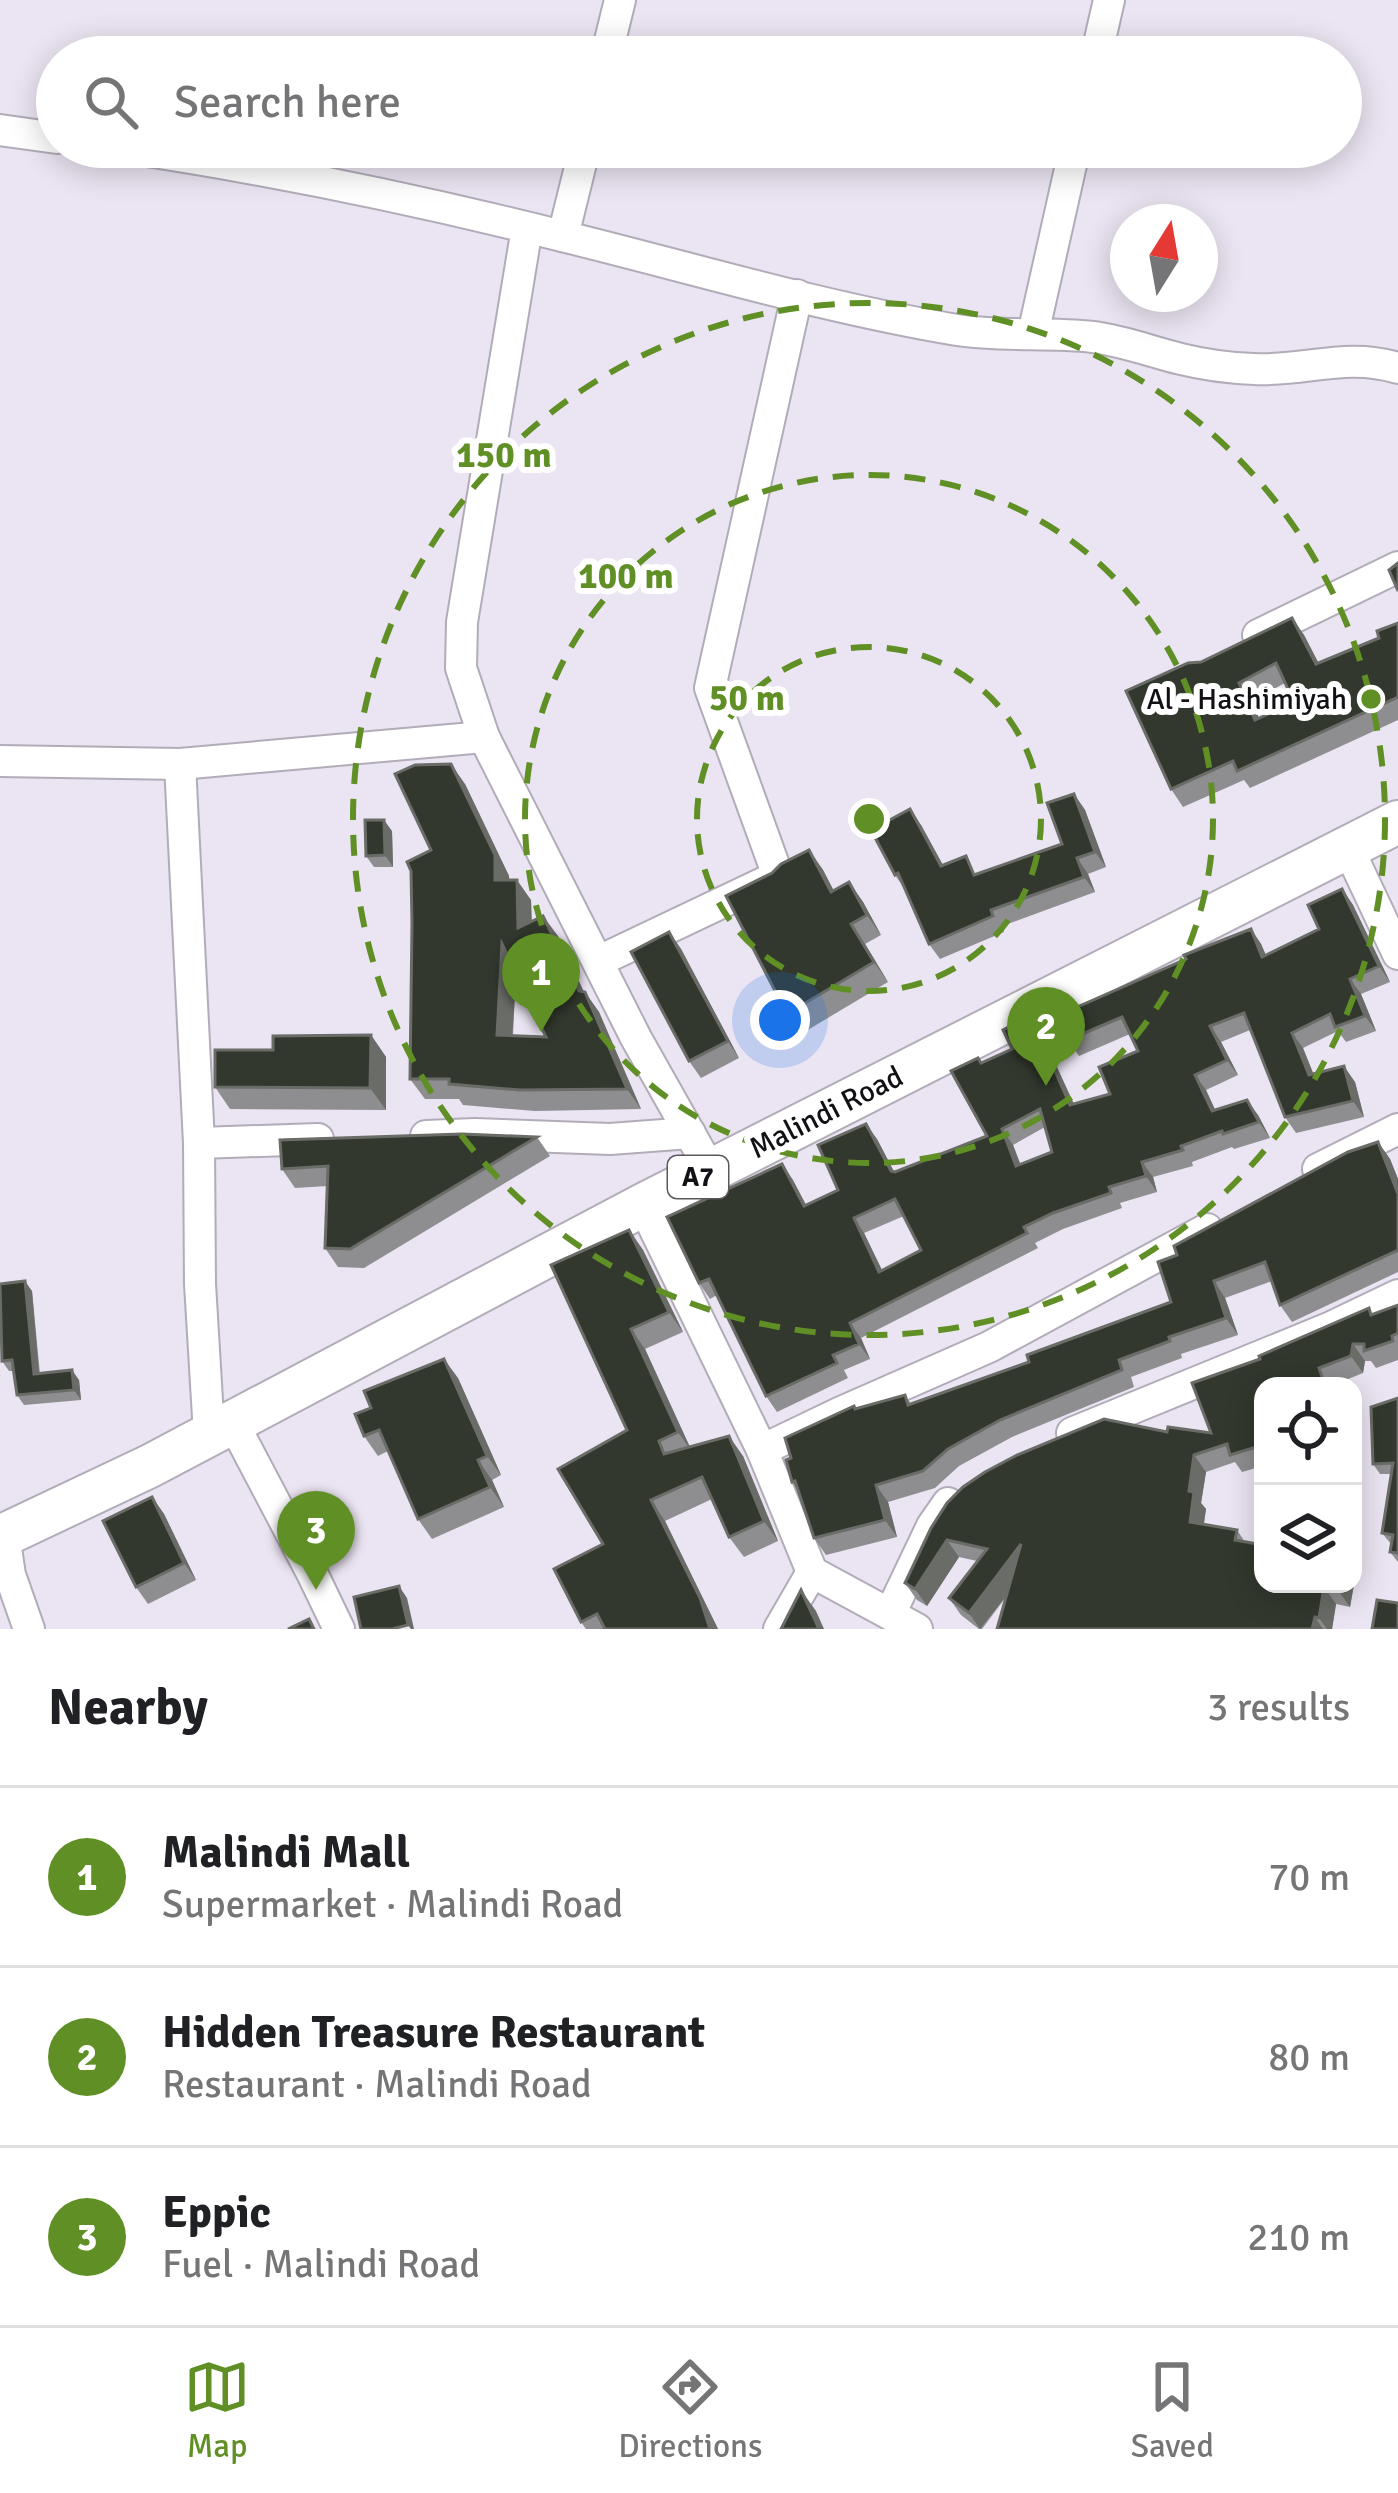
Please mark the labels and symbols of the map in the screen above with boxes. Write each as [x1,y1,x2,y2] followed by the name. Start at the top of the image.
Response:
[1110,204,1218,312] north arrow
[456,433,552,478] text: 150 m
[578,554,674,599] text: 100 m
[709,676,785,721] text: 50 m
[1146,681,1347,718] place label: Al - Hashimiyah
[1358,686,1384,712] marker: Al - Hashimiyah
[848,798,890,840] centre of rings
[502,933,580,1032] pin: 1
[1007,987,1085,1086] pin: 2
[750,990,810,1050] your location
[743,1058,909,1167] street label: Malindi Road
[668,1156,728,1198] road number: A7
[277,1491,355,1590] pin: 3

